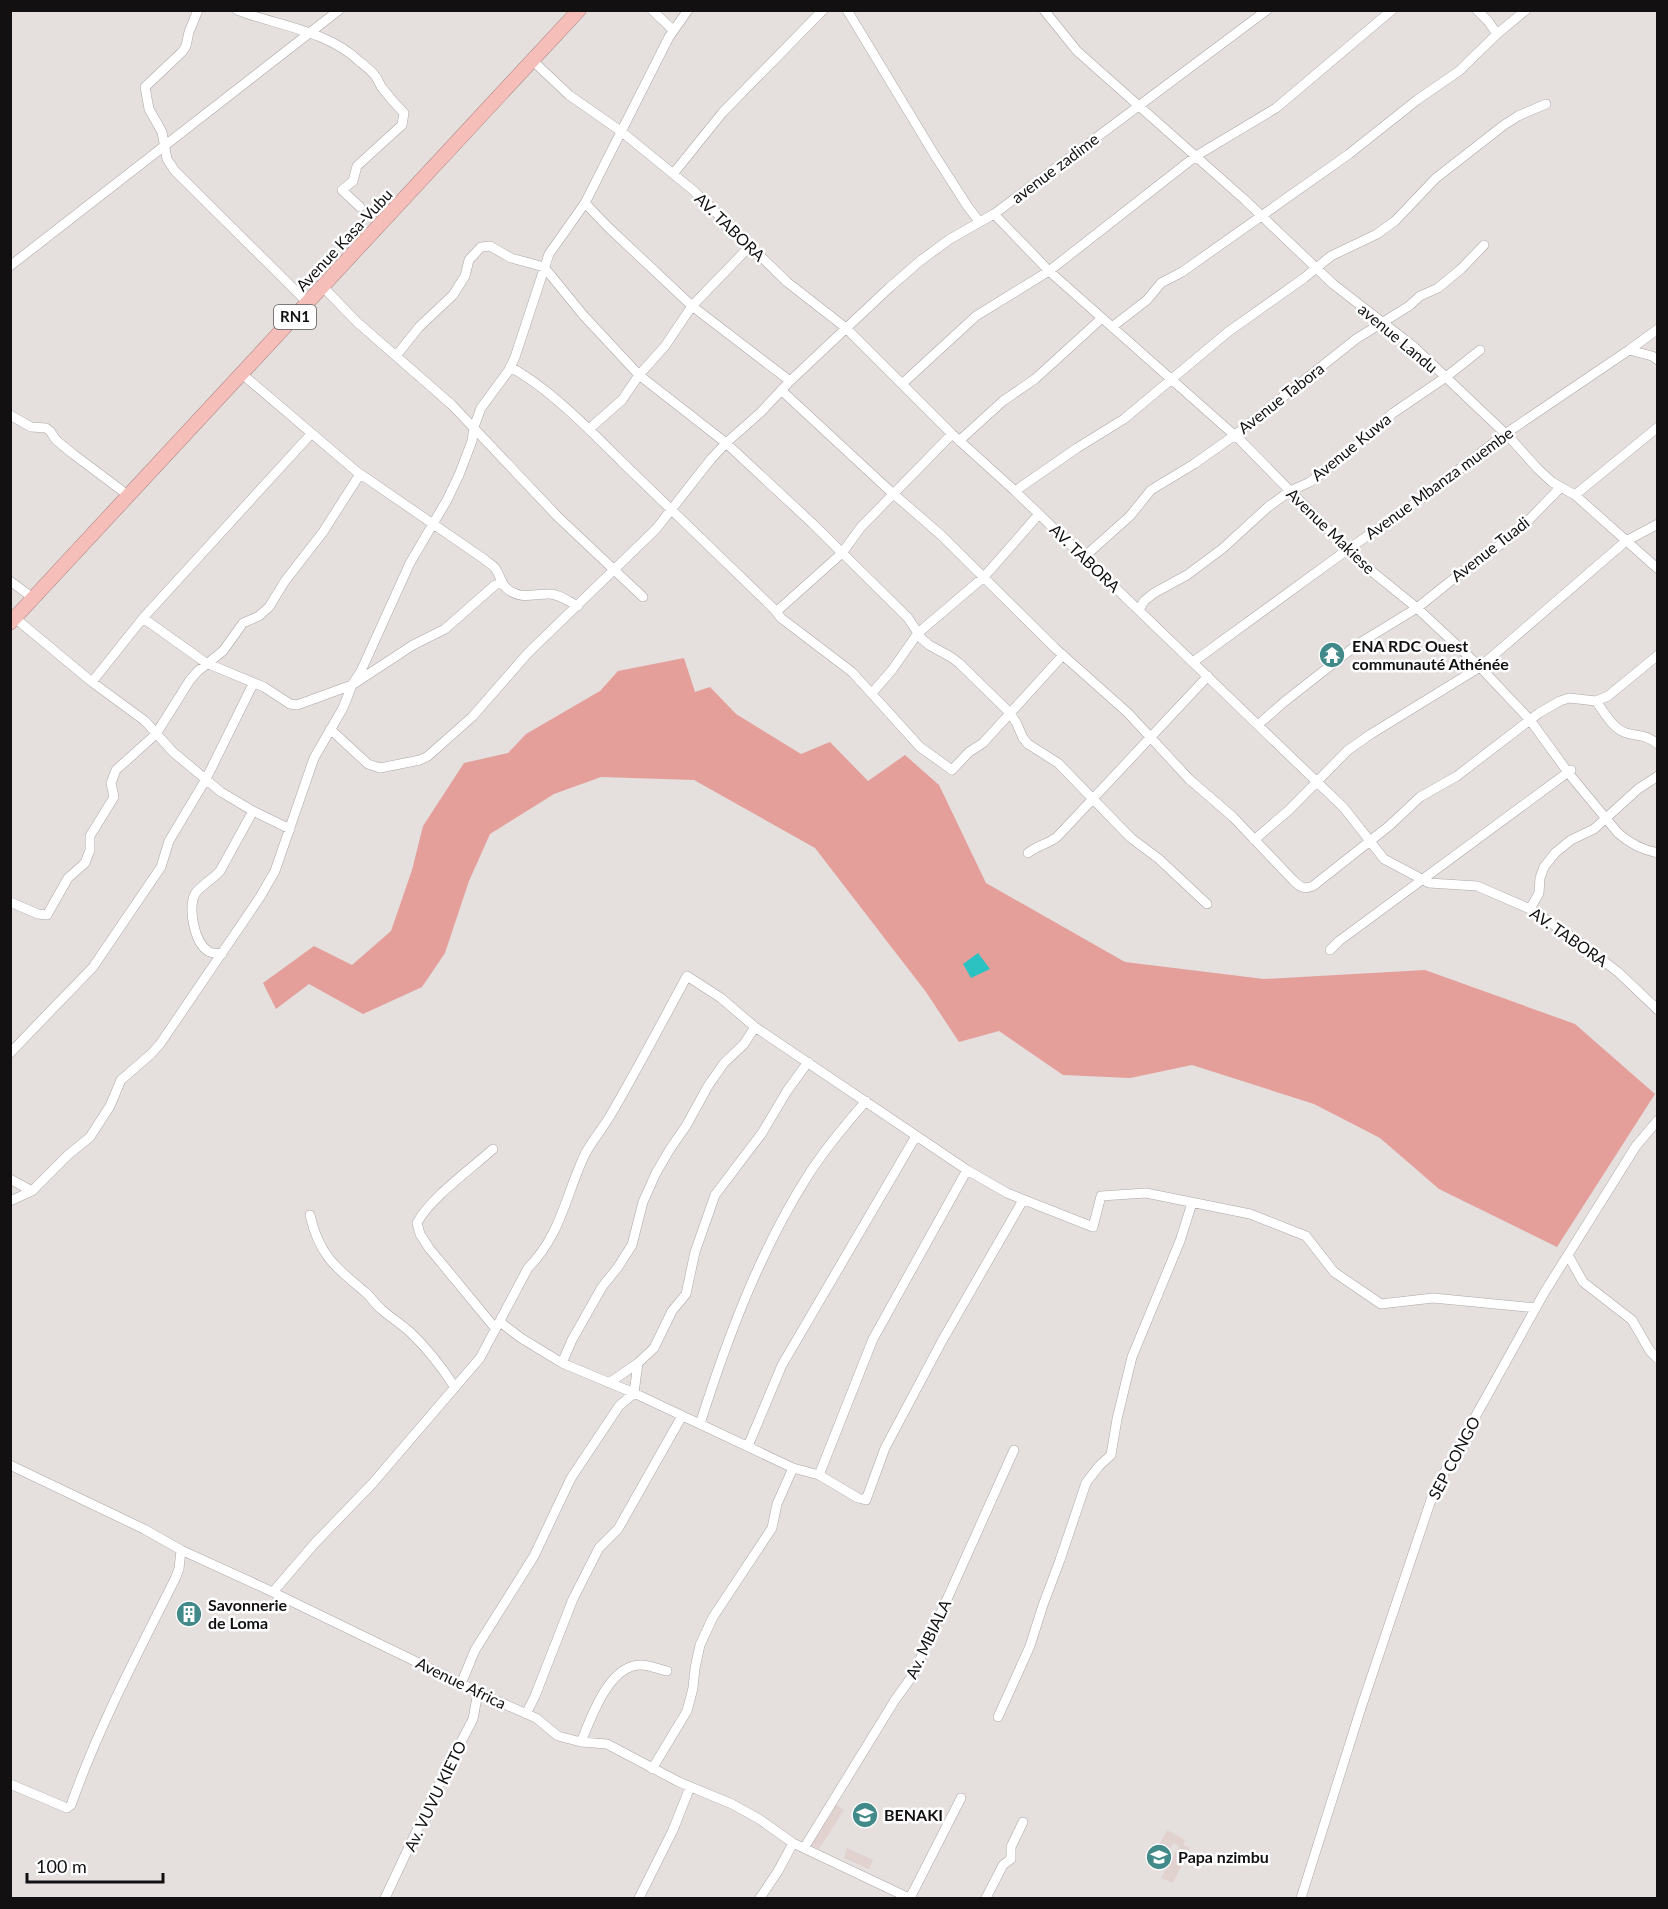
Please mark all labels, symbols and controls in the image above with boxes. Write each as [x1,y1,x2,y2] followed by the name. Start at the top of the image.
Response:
[1007,129,1102,207] street label: avenue zadime
[291,185,396,295] street label: Avenue Kasa-Vubu
[691,188,770,265] street label: AV. TABORA
[1355,299,1442,376] street label: avenue Landu
[274,305,316,329] road number: RN1
[1234,358,1327,437] street label: Avenue Tabora
[1307,409,1394,484] street label: Avenue Kuwa
[1361,423,1516,543] street label: Avenue Mbanza muembe
[1283,484,1379,578] street label: Avenue Makiese
[1447,512,1533,585] street label: Avenue Tuadi
[1046,519,1125,596] street label: AV. TABORA
[1352,636,1509,673] place label: ENA RDC Ouest communauté Athénée
[1317,640,1347,670] temple icon: ENA RDC Ouest communauté Athénée
[1527,903,1612,970] street label: AV. TABORA
[1424,1413,1483,1502] street label: SEP CONGO
[208,1595,288,1632] place label: Savonnerie de Loma
[901,1596,954,1681] street label: Av. MBIALA
[174,1599,204,1629] building icon: Savonnerie de Loma
[413,1653,509,1713] street label: Avenue Africa
[400,1737,470,1854] street label: Av. VUVU KIETO
[850,1800,880,1830] school or university icon: BENAKI
[884,1805,943,1824] place label: BENAKI
[1144,1842,1174,1872] school or university icon: Papa nzimbu
[27,1846,164,1884] scale bar
[1178,1847,1269,1866] place label: Papa nzimbu
[36,1855,87,1877] text: 100 m

